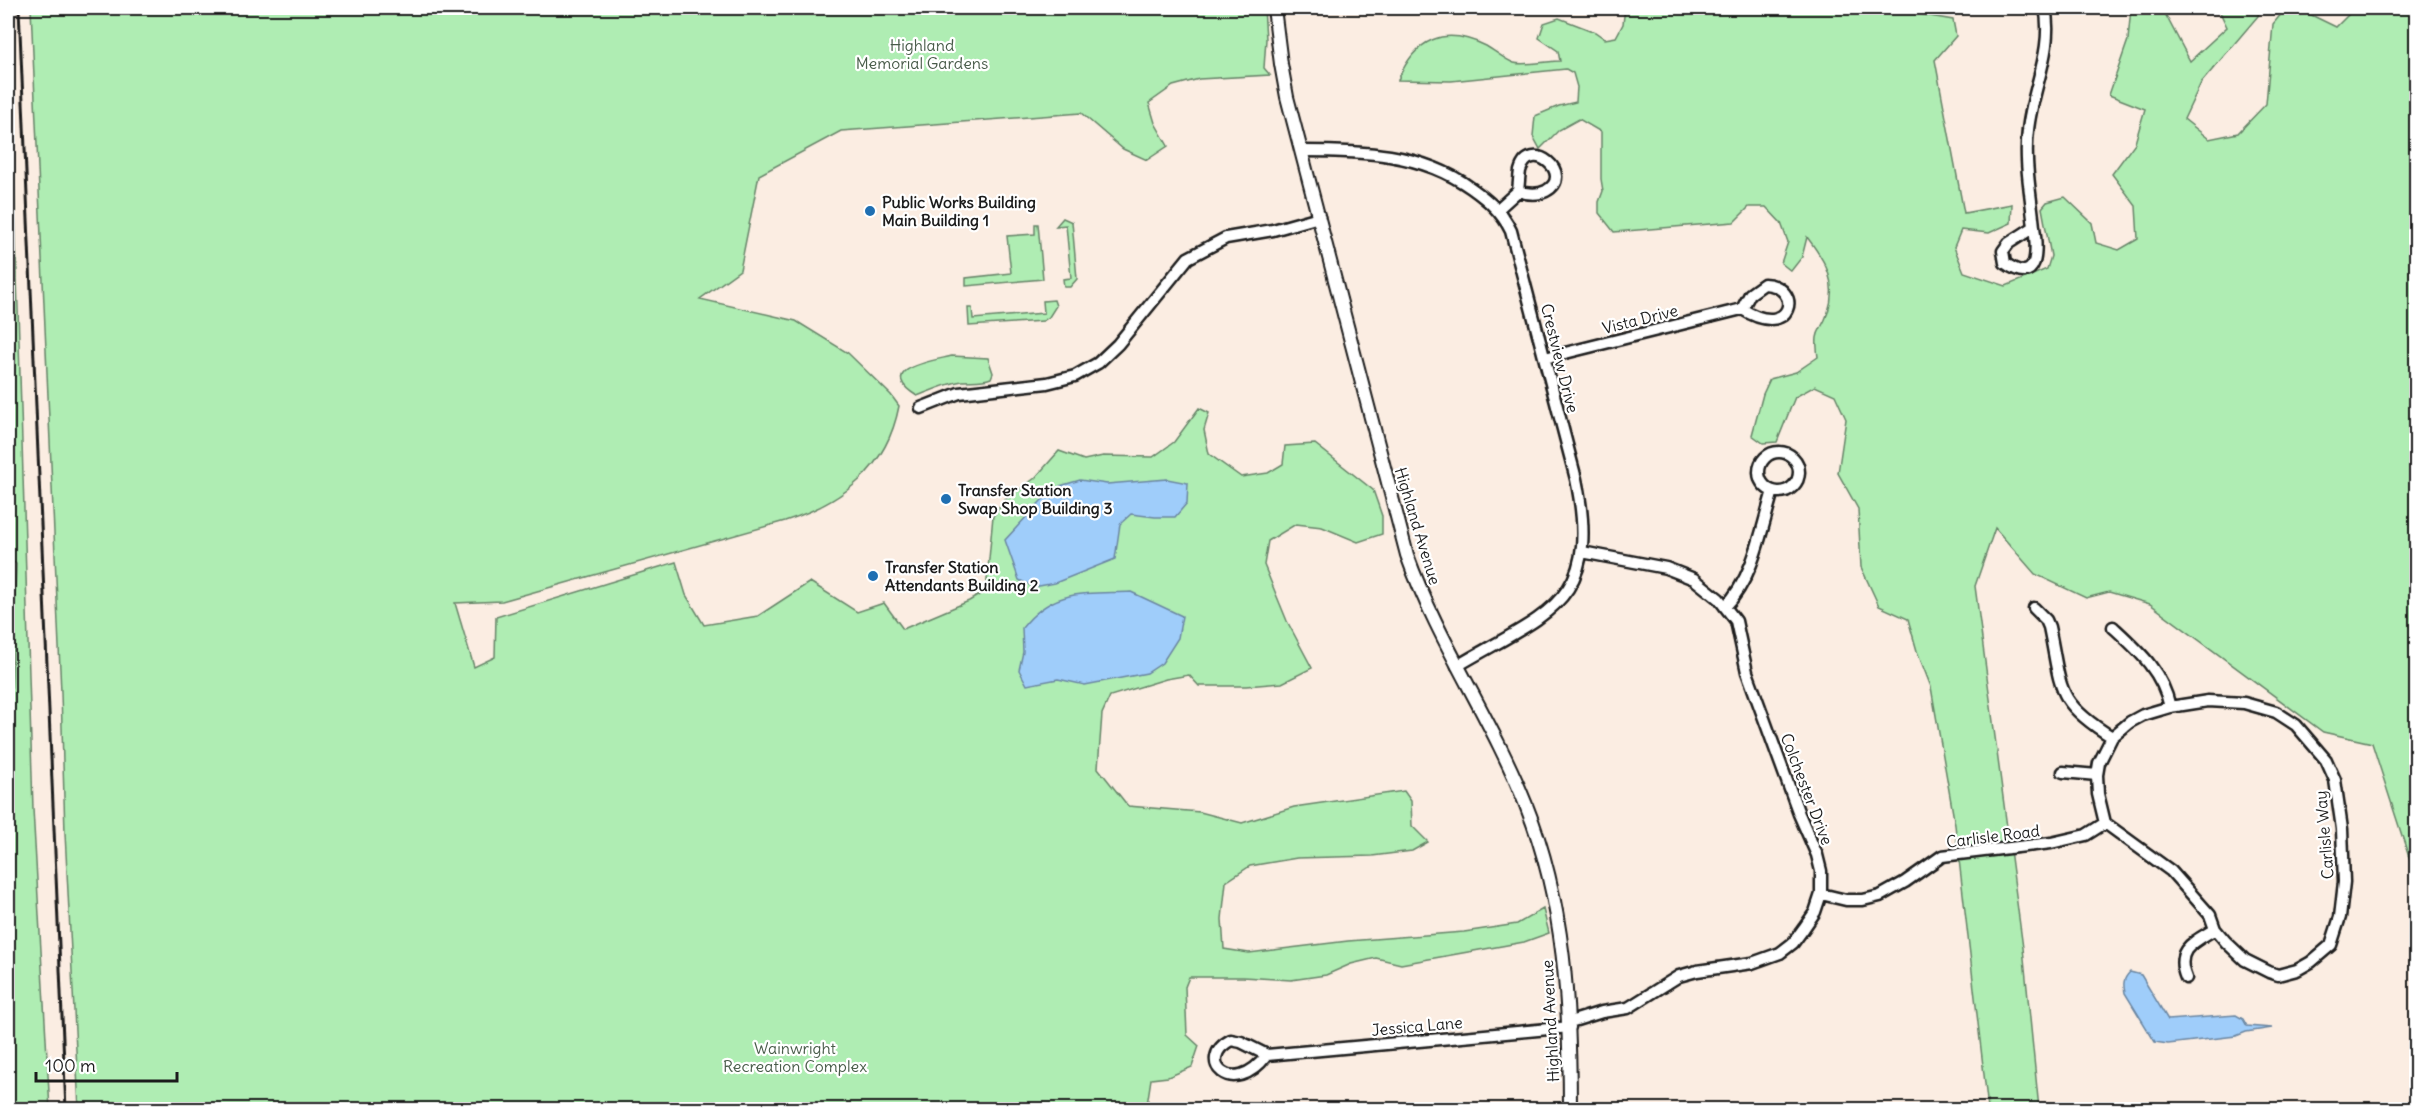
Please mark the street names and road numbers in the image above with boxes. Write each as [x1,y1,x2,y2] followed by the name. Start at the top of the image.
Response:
[1600,300,1680,338] street label: Vista Drive
[1537,301,1583,415] street label: Crestview Drive
[1391,465,1445,587] street label: Highland Avenue
[1776,730,1838,848] street label: Colchester Drive
[2310,790,2338,880] street label: Carlisle Way
[1945,820,2041,852] street label: Carlisle Road
[1537,960,1563,1082] street label: Highland Avenue
[1371,1012,1463,1040] street label: Jessica Lane

